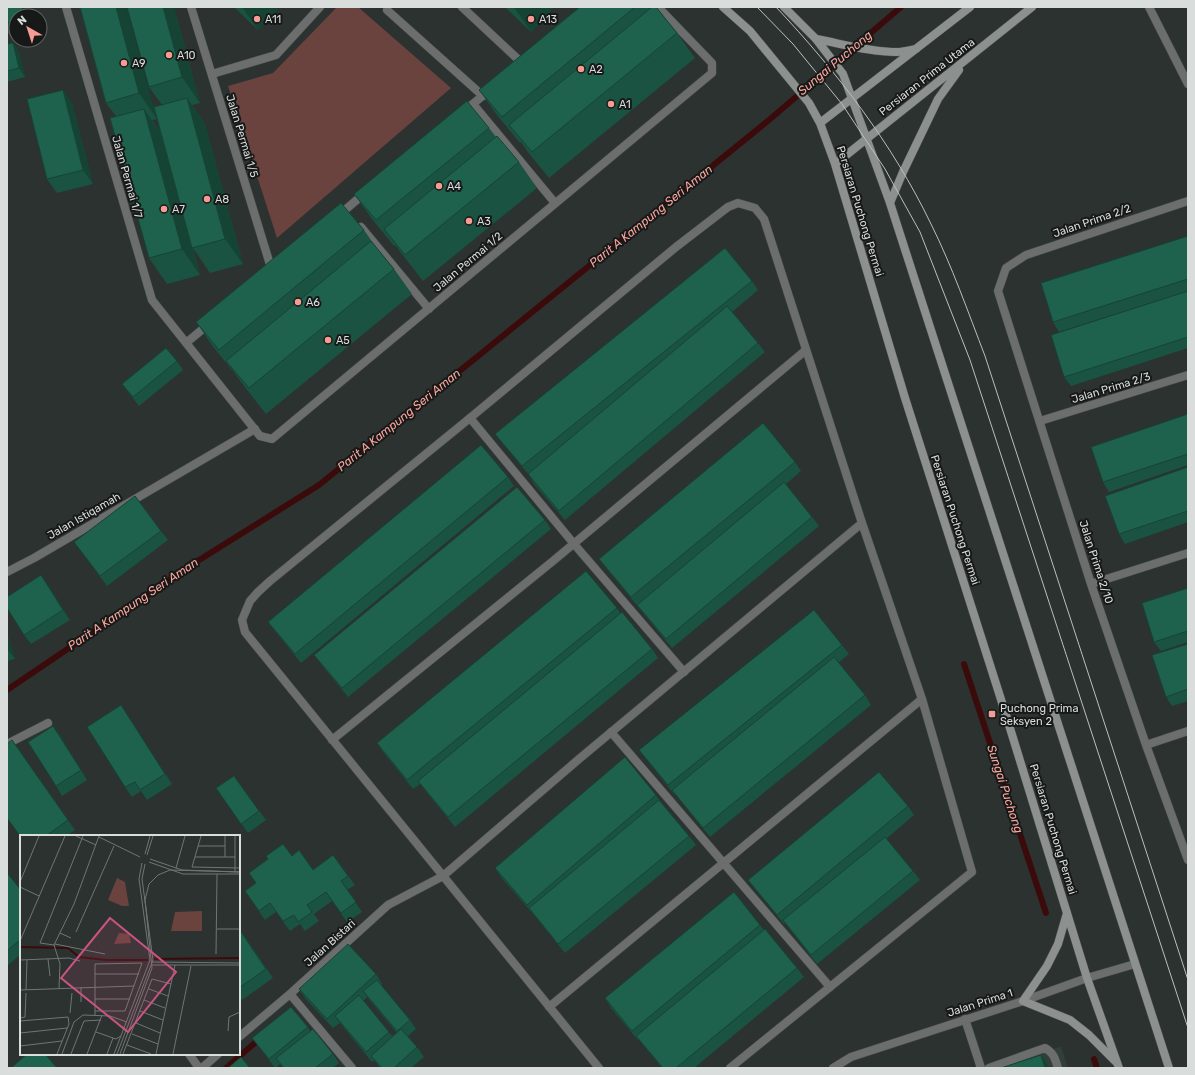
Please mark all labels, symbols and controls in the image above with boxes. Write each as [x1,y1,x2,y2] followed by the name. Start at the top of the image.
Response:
[8,8,48,48] north arrow
[15,13,29,28] text: N
[265,13,281,26] place label: A11
[539,13,558,26] place label: A13
[252,14,262,24] marker: A11
[526,14,536,24] marker: A13
[795,28,875,98] water label: Sungai Puchong
[877,36,977,118] street label: Persiaran Prima Utama
[177,49,196,62] place label: A10
[164,50,174,60] marker: A10
[132,57,146,70] place label: A9
[119,58,129,68] marker: A9
[589,63,603,76] place label: A2
[576,64,586,74] marker: A2
[223,93,261,180] street label: Jalan Permai 1/5
[619,98,631,111] place label: A1
[606,99,616,109] marker: A1
[109,134,145,220] street label: Jalan Permai 1/7
[834,144,886,278] street label: Persiaran Puchong Permai
[587,162,715,270] water label: Parit A Kampung Seri Aman
[447,180,461,193] place label: A4
[434,181,444,191] marker: A4
[215,193,229,206] place label: A8
[202,194,212,204] marker: A8
[1051,202,1133,240] street label: Jalan Prima 2/2
[172,203,185,216] place label: A7
[159,204,169,214] marker: A7
[477,215,491,228] place label: A3
[464,216,474,226] marker: A3
[431,229,505,295] street label: Jalan Permai 1/2
[306,296,320,309] place label: A6
[293,297,303,307] marker: A6
[336,334,350,347] place label: A5
[323,335,333,345] marker: A5
[335,366,463,474] water label: Parit A Kampung Seri Aman
[1070,370,1152,406] street label: Jalan Prima 2/3
[928,453,982,587] street label: Persiaran Puchong Permai
[45,490,123,542] street label: Jalan Istiqamah
[1076,519,1116,605] street label: Jalan Prima 2/10
[65,555,201,653] water label: Parit A Kampung Seri Aman
[1000,702,1078,728] place label: Puchong Prima Seksyen 2
[987,709,997,719] marker: Puchong Prima Seksyen 2
[984,743,1026,835] water label: Sungai Puchong
[1027,762,1079,896] street label: Persiaran Puchong Permai
[20,835,240,1055] inset map
[302,917,358,969] street label: Jalan Bistari
[946,986,1014,1020] street label: Jalan Prima 1

